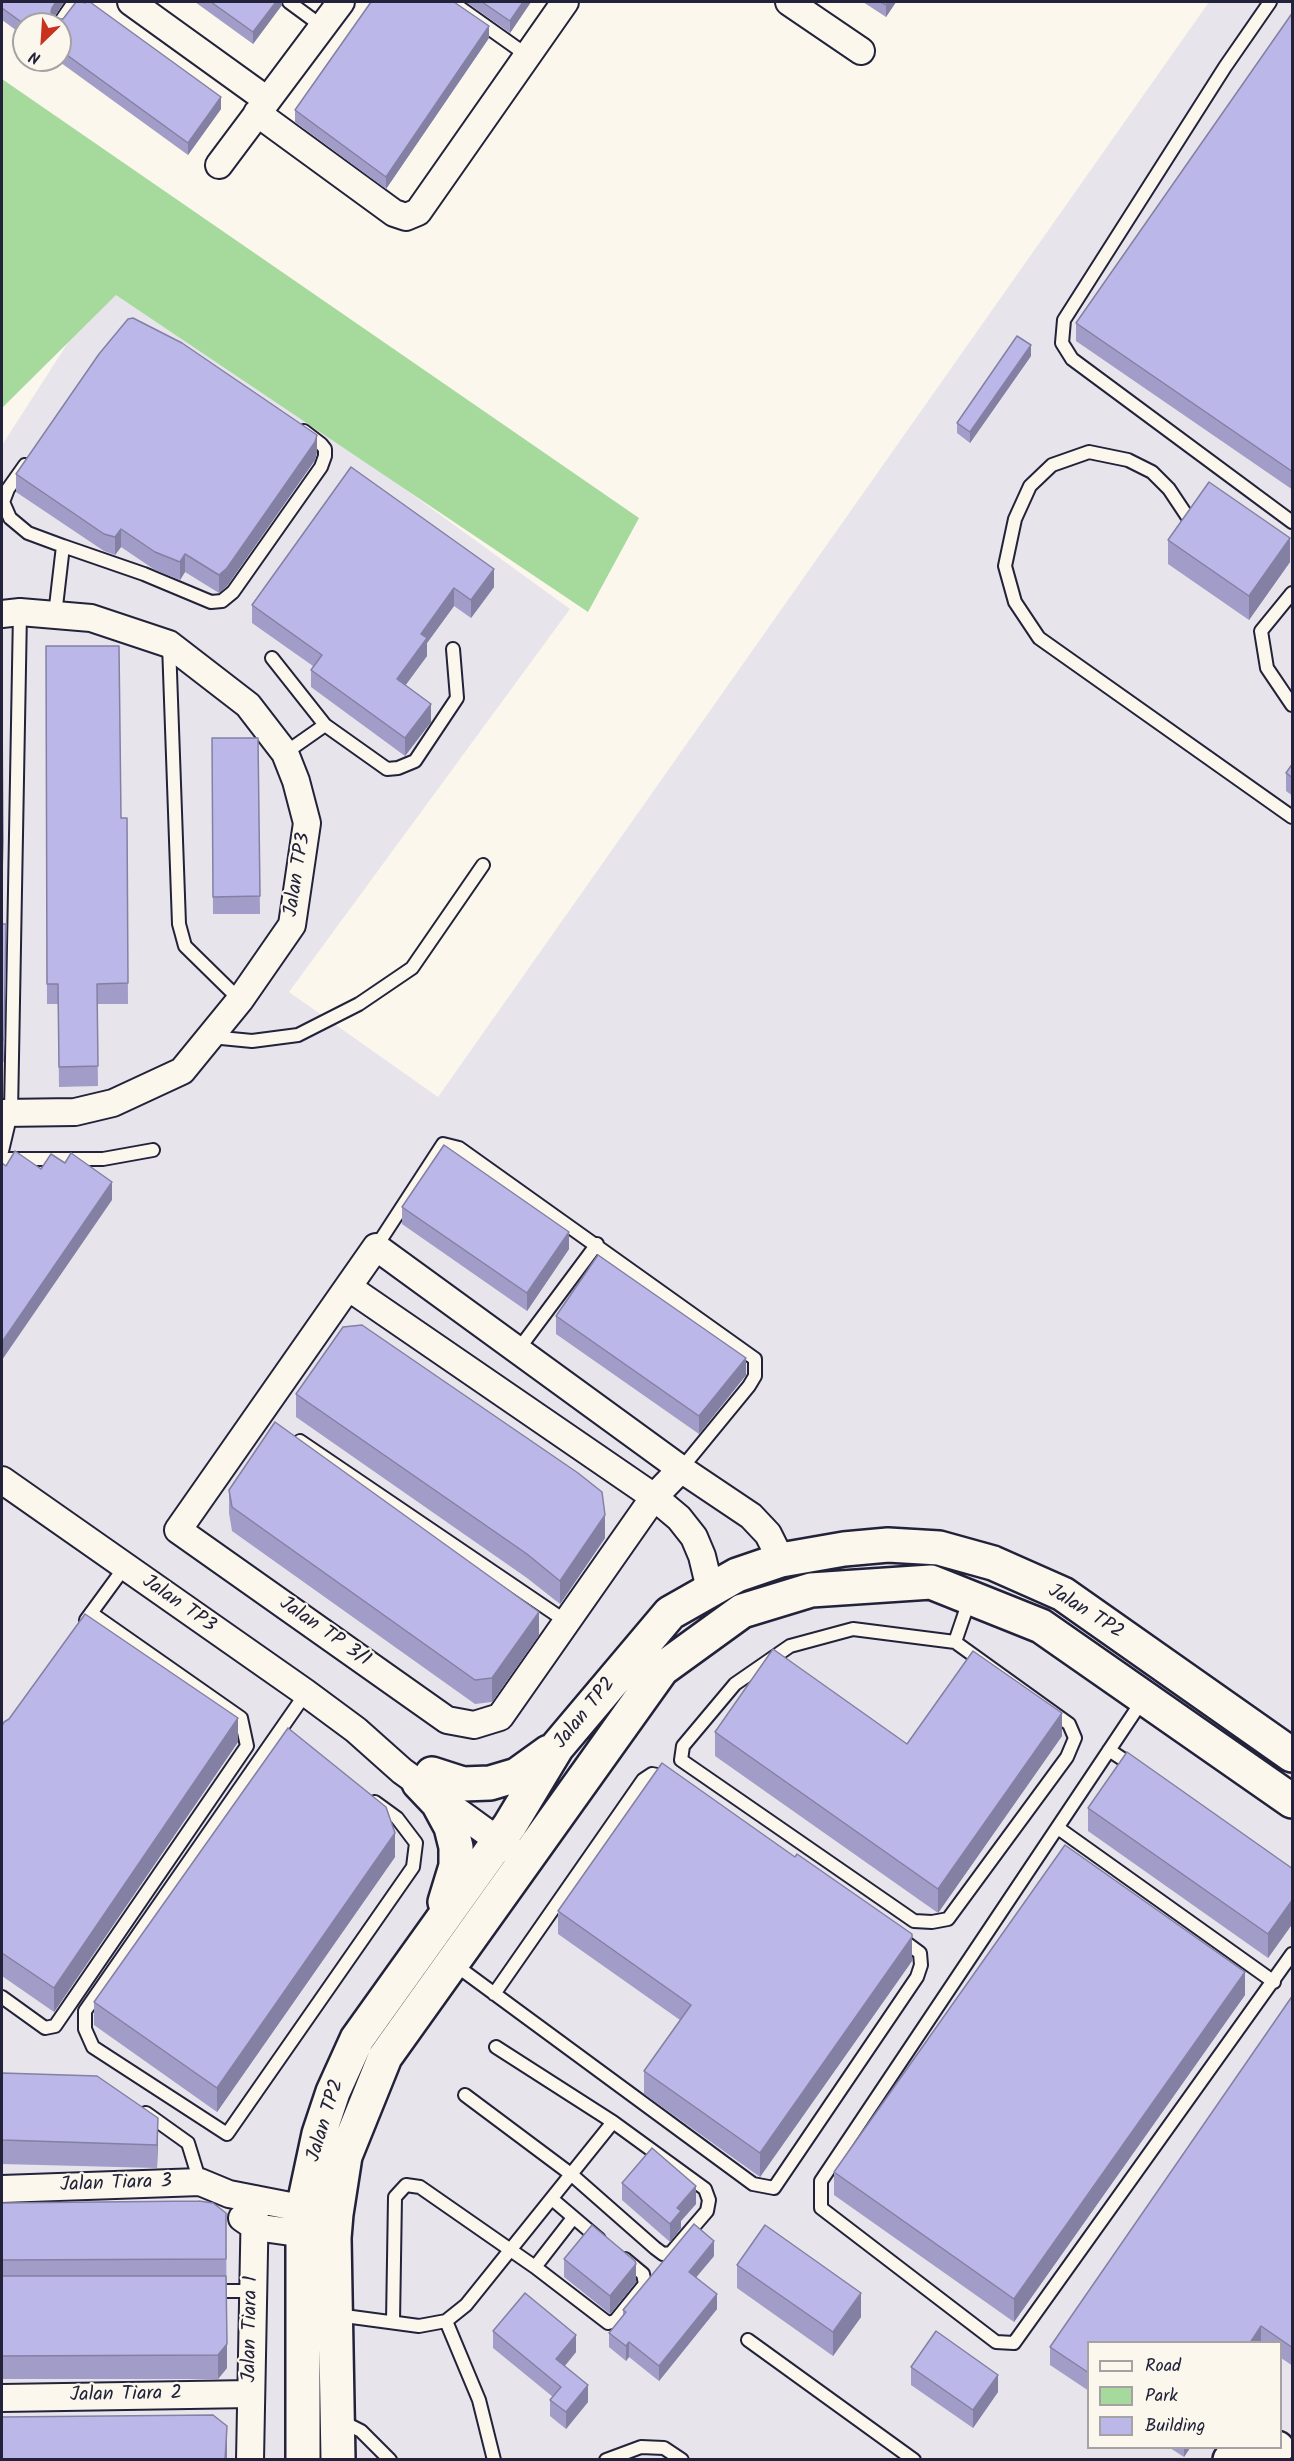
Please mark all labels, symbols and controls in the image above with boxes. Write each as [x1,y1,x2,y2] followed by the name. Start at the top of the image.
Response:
[12,12,72,72] north arrow
[25,43,45,70] text: N
[281,831,317,919] street label: Jalan TP3
[136,1571,220,1639] street label: Jalan TP3
[1043,1580,1127,1646] street label: Jalan TP2
[274,1593,374,1673] street label: Jalan TP 3/1
[550,1673,622,1755] street label: Jalan TP2
[303,2077,351,2165] street label: Jalan TP2
[60,2171,172,2199] street label: Jalan Tiara 3
[239,2275,265,2383] street label: Jalan Tiara 1
[1087,2341,1282,2449] legend
[1145,2352,1181,2381] text: Road
[1145,2382,1178,2411] text: Park
[70,2383,182,2409] street label: Jalan Tiara 2
[1145,2412,1205,2441] text: Building

